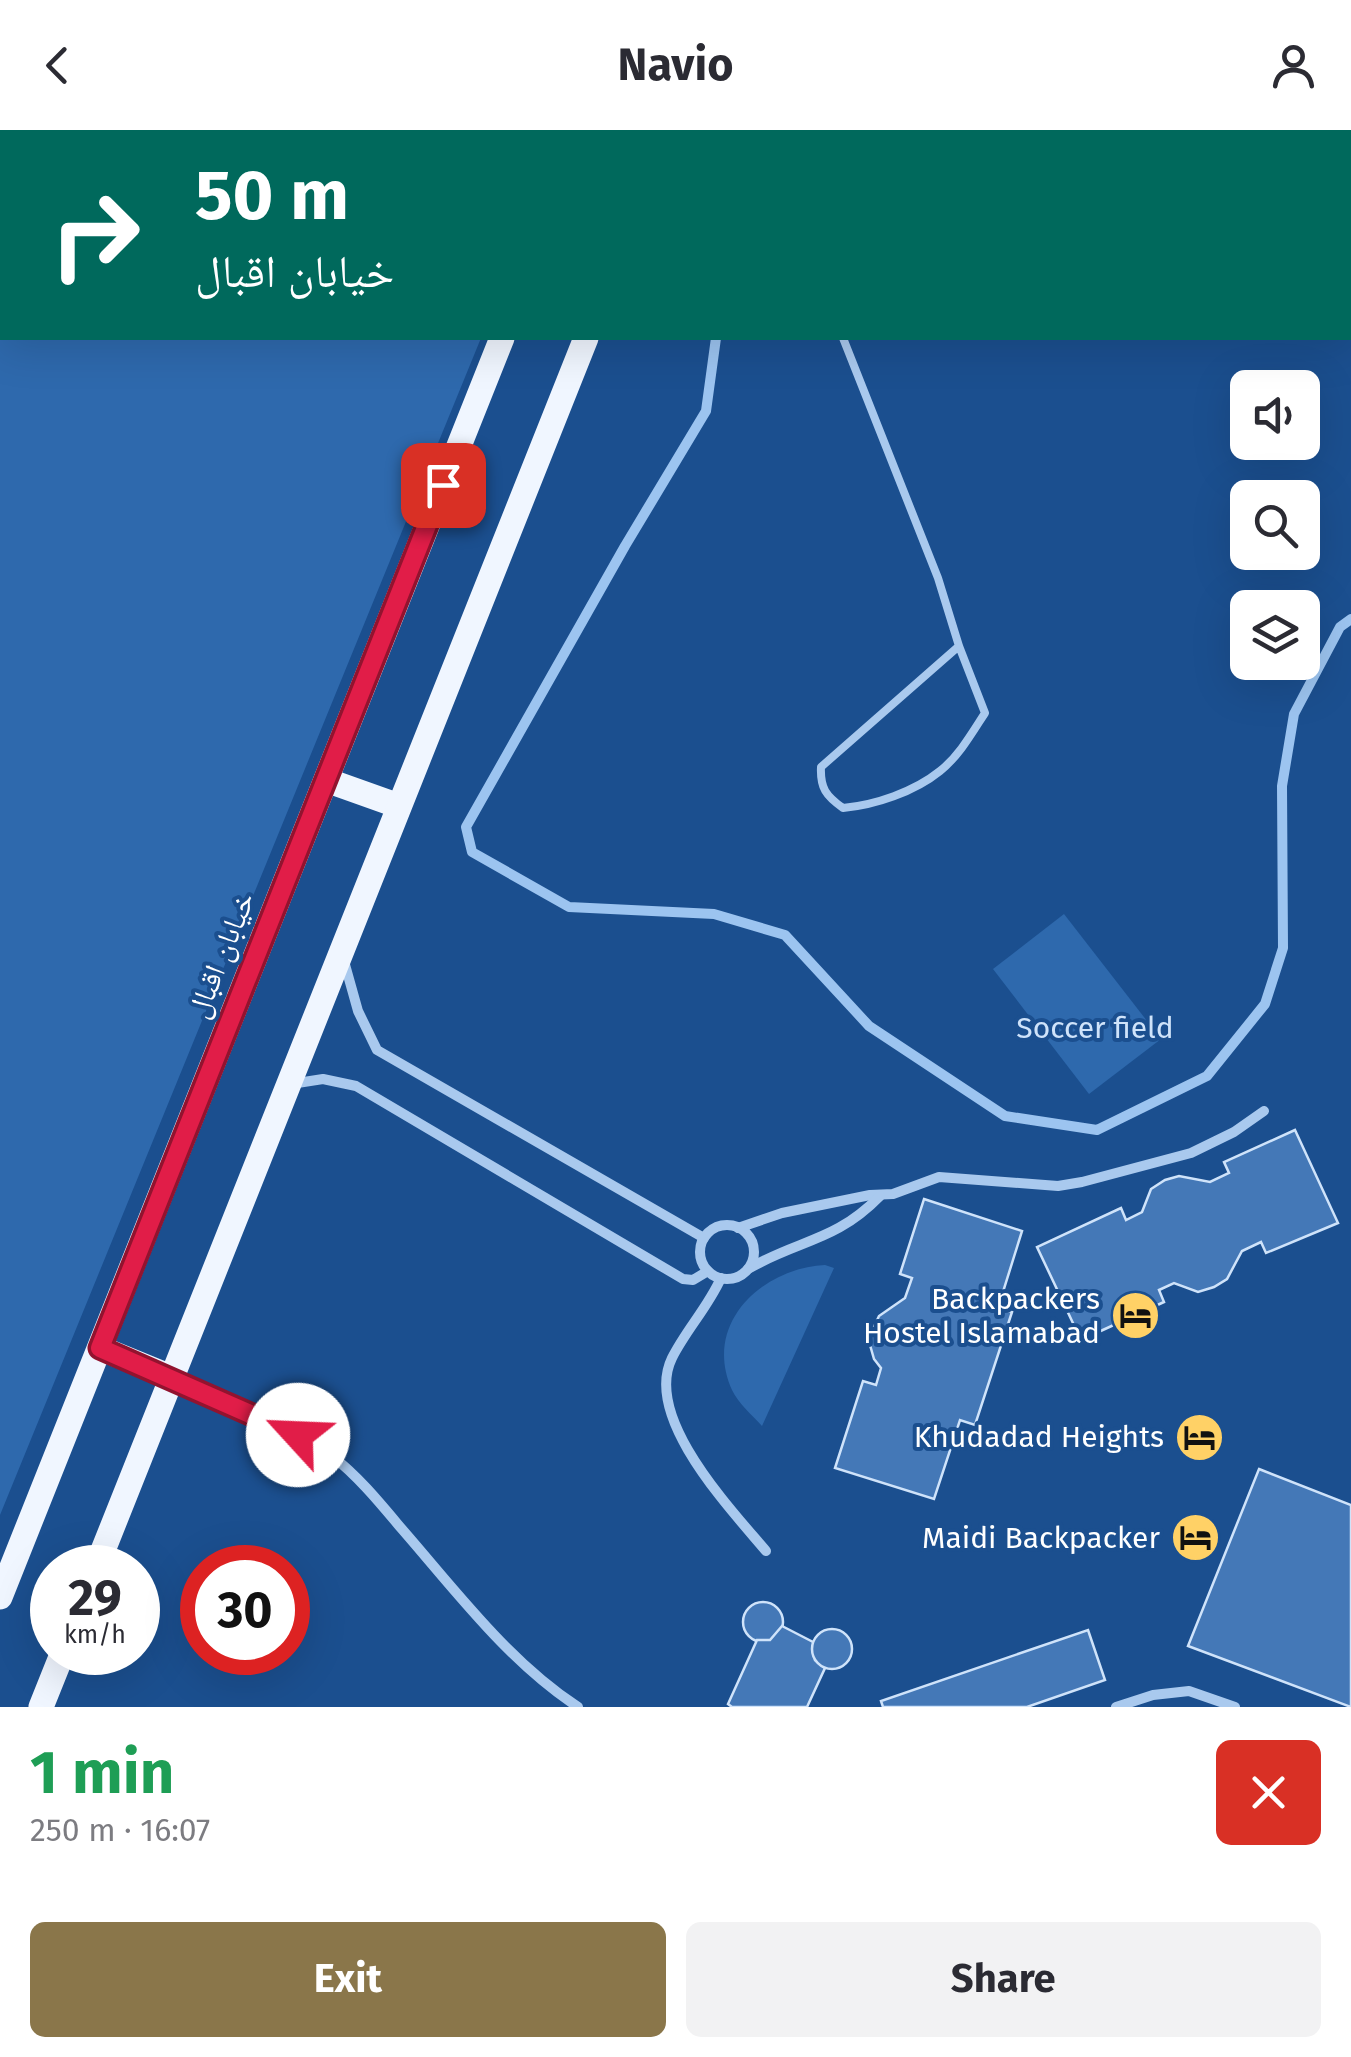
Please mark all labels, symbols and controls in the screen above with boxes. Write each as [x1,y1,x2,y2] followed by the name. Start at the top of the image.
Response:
[30,38,85,93] icon: back
[618,38,733,92] text: Navio
[1266,38,1321,93] icon: person
[195,154,349,238] text: 50 m
[30,170,160,300] icon: right
[195,245,394,299] text: خیابان اقبال
[1230,370,1320,680] map controls
[1230,370,1320,460] button: sound
[401,443,486,528] pin
[416,458,471,513] icon: arrive
[1230,480,1320,570] button: search
[1230,590,1320,680] button: layers
[179,887,263,1023] street label: خیابان اقبال
[1016,1010,1174,1046] park label: Soccer field
[863,1281,1100,1351] place label: Backpackers Hostel Islamabad
[1109,1290,1161,1342] hotel icon: Backpackers Hostel Islamabad
[246,1383,350,1487] position arrow
[1173,1411,1225,1463] hotel icon: Khudadad Heights
[914,1419,1164,1455] place label: Khudadad Heights
[1169,1512,1221,1564] hotel icon: Maidi Backpacker
[922,1520,1160,1556] place label: Maidi Backpacker
[180,1545,310,1675] speed limit sign: 30
[68,1568,122,1628] text: 29
[64,1620,126,1650] text: km/h
[30,1737,174,1809] text: 1 min
[1216,1740,1321,1845] button: close
[30,1811,210,1849] text: 250 m · 16:07
[30,1922,666,2037] button: Exit
[686,1922,1321,2037] button: Share

